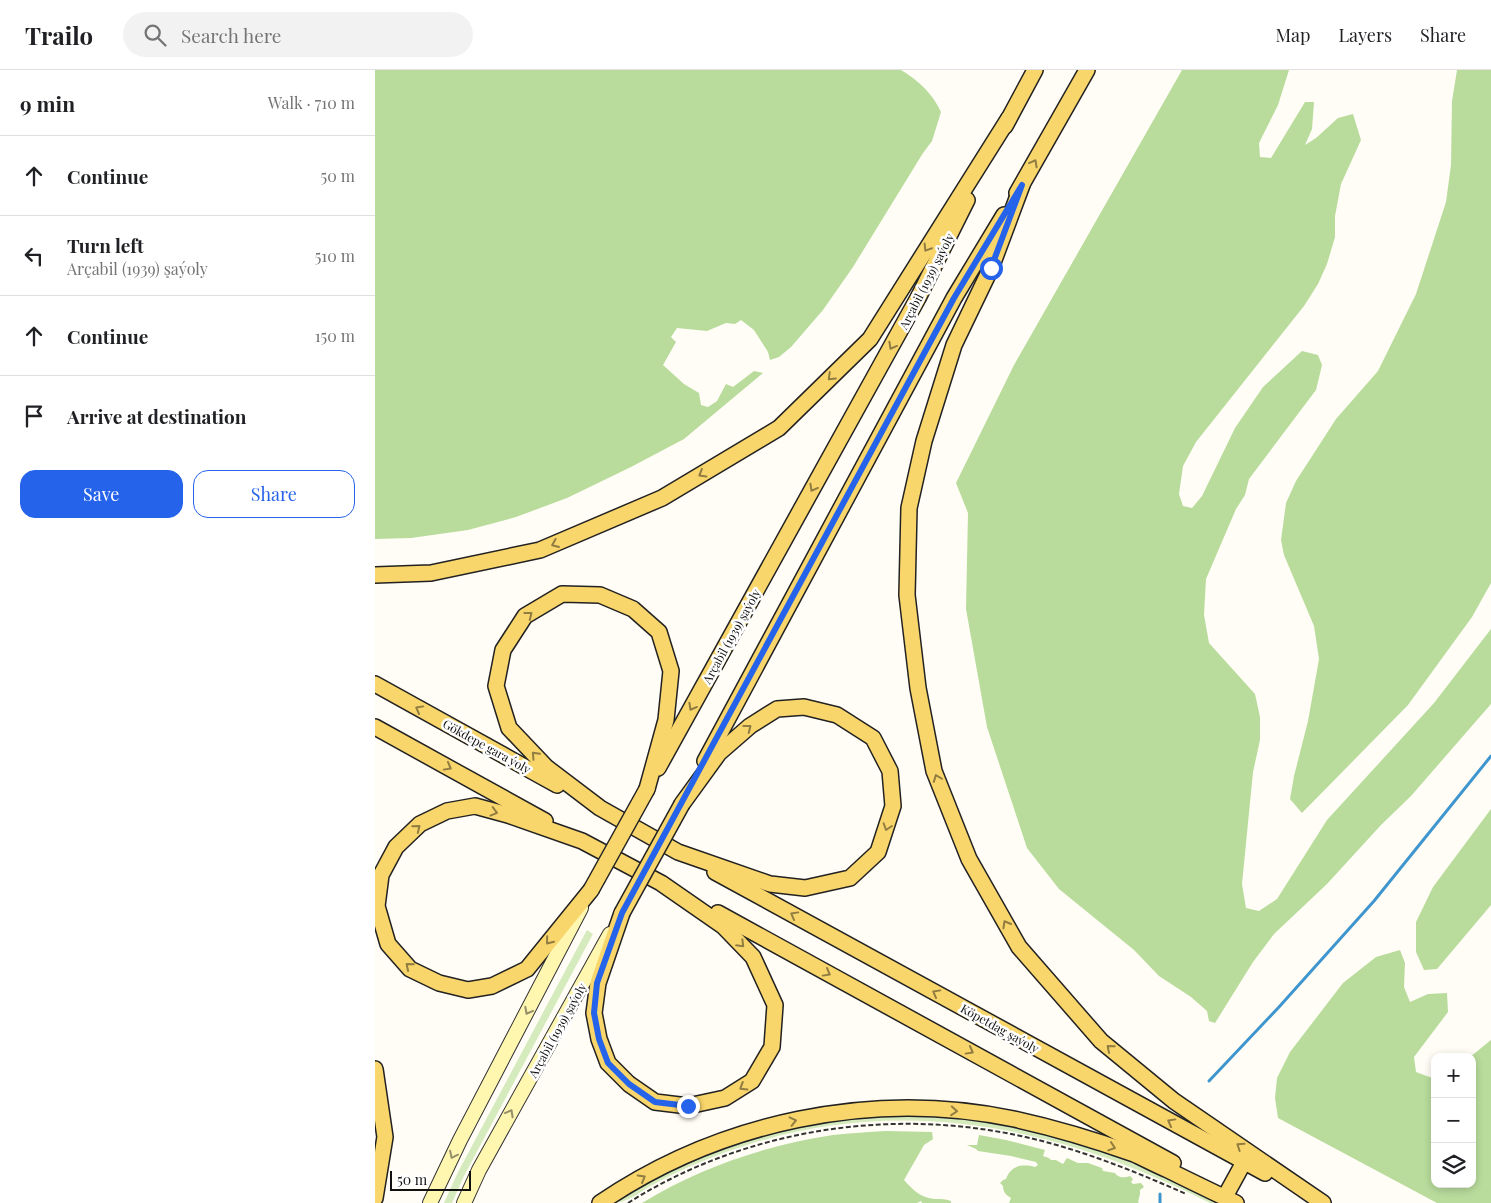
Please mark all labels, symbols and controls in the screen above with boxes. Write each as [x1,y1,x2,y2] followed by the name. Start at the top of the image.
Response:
[123,12,473,57] search box
[25,19,93,51] text: Trailo
[141,21,169,49] icon: search
[181,22,282,48] text: Search here
[1275,23,1310,47] text: Map
[1338,23,1392,47] text: Layers
[1420,23,1466,47] text: Share
[20,89,75,117] text: 9 min
[268,92,355,113] text: Walk · 710 m
[1028,160,1038,169] one-way arrow
[20,162,48,190] icon: ahead
[67,163,148,189] text: Continue
[321,165,355,186] text: 50 m
[894,230,957,333] street label: Arçabil (1939) şaýoly
[67,232,144,258] text: Turn left
[20,242,48,270] icon: left
[924,242,934,251] one-way arrow
[315,245,355,266] text: 510 m
[980,257,1003,280] route start
[67,258,208,279] text: Arçabil (1939) şaýoly
[20,322,48,350] icon: ahead
[67,323,148,349] text: Continue
[315,325,355,346] text: 150 m
[888,341,898,350] one-way arrow
[828,372,837,381] one-way arrow
[20,402,48,430] icon: arrive
[67,403,247,429] text: Arrive at destination
[698,468,707,478] one-way arrow
[20,470,183,518] button: Save
[193,470,355,518] button: Share
[809,483,819,492] one-way arrow
[551,537,560,548] one-way arrow
[698,586,764,687] street label: Arçabil (1939) şaýoly
[523,611,532,620] one-way arrow
[688,702,698,711] one-way arrow
[416,705,425,715] one-way arrow
[440,715,534,777] street label: Gökdepe gara ýoly
[742,726,751,734] one-way arrow
[532,752,541,761] one-way arrow
[443,761,452,771] one-way arrow
[932,774,943,783] one-way arrow
[490,806,498,816] one-way arrow
[882,822,892,830] one-way arrow
[411,825,420,833] one-way arrow
[790,911,799,921] one-way arrow
[1002,921,1012,930] one-way arrow
[546,935,555,944] one-way arrow
[735,939,744,948] one-way arrow
[406,963,415,972] one-way arrow
[822,967,831,977] one-way arrow
[524,980,590,1081] street label: Arçabil (1939) şaýoly
[933,990,942,1000] one-way arrow
[958,1000,1042,1056] street label: Köpetdag şaýoly
[524,1005,534,1014] one-way arrow
[964,1045,973,1055] one-way arrow
[1107,1045,1116,1054] one-way arrow
[1431,1053,1476,1188] map controls
[1431,1053,1476,1098] button: +
[739,1080,748,1090] one-way arrow
[677,1095,700,1118] route end
[1431,1098,1476,1143] button: −
[951,1106,959,1117] one-way arrow
[504,1110,514,1119] one-way arrow
[788,1116,797,1127] one-way arrow
[1167,1118,1176,1128] one-way arrow
[1108,1142,1116,1152] one-way arrow
[1236,1143,1246,1152] one-way arrow
[1431,1143,1476,1188] button: layers
[449,1150,459,1159] one-way arrow
[390,1168,471,1191] scale bar
[397,1170,427,1189] text: 50 m
[636,1175,645,1185] one-way arrow

